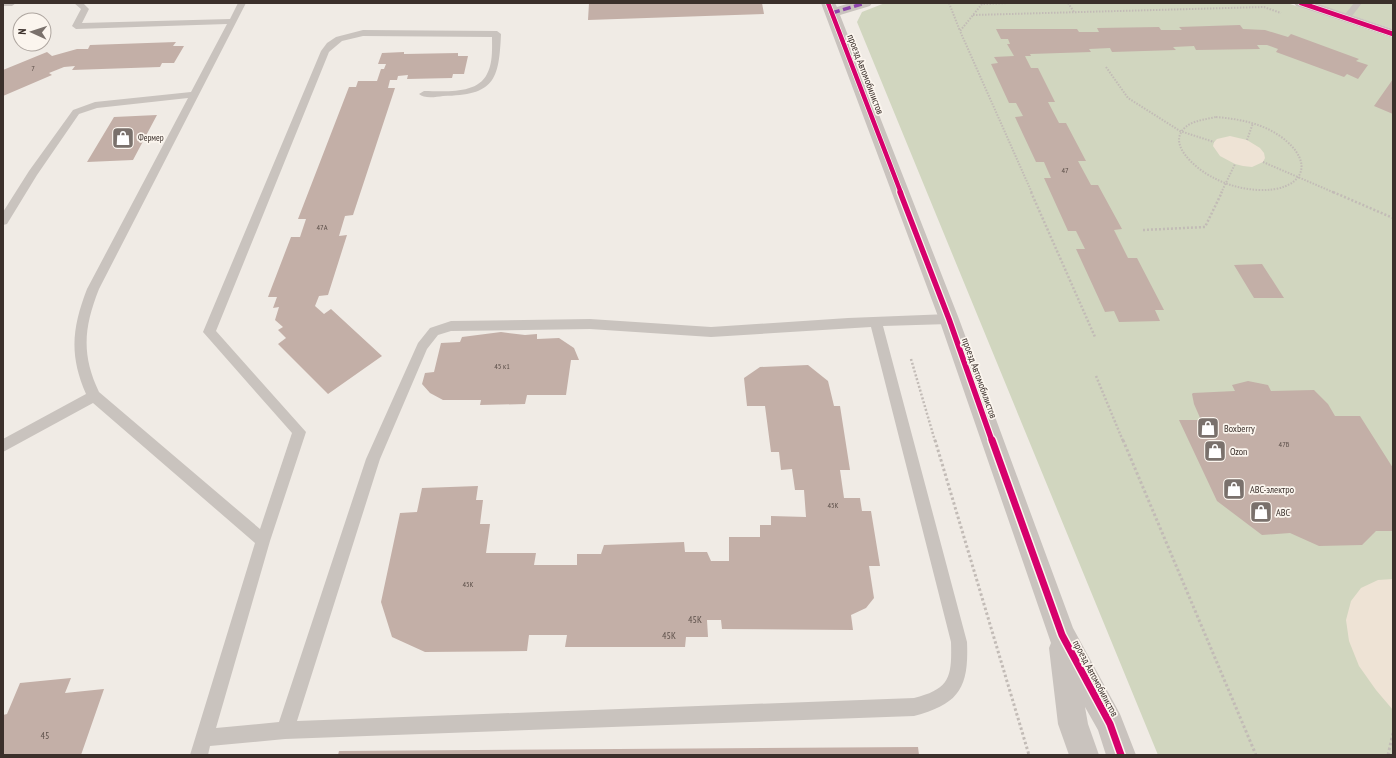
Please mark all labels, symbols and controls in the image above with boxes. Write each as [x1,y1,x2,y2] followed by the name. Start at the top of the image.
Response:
[12,12,52,52] north arrow
[15,28,29,35] text: N
[844,32,887,116] street label: проезд Автомобилистов
[31,63,35,73] house number: 7
[110,125,136,151] shop icon: Фермер
[138,132,164,143] place label: Фермер
[1061,165,1069,175] house number: 47
[317,222,328,232] house number: 47А
[959,336,1000,420] street label: проезд Автомобилистов
[494,361,510,371] house number: 45 к1
[1195,415,1221,441] shop icon: Boxberry
[1224,422,1255,435] place label: Boxberry
[1202,438,1228,464] shop icon: Ozon
[1279,439,1290,449] house number: 47Б
[1230,445,1248,458] place label: Ozon
[1221,476,1247,502] shop icon: АВС-электро
[1250,483,1294,496] place label: АВС-электро
[1248,499,1274,525] shop icon: АВС
[827,500,839,510] house number: 45К
[1276,506,1290,519] place label: АВС
[462,579,474,589] house number: 45К
[688,613,702,626] house number: 45К
[662,629,676,642] house number: 45К
[1070,638,1121,719] street label: проезд Автомобилистов
[41,729,50,742] house number: 45

